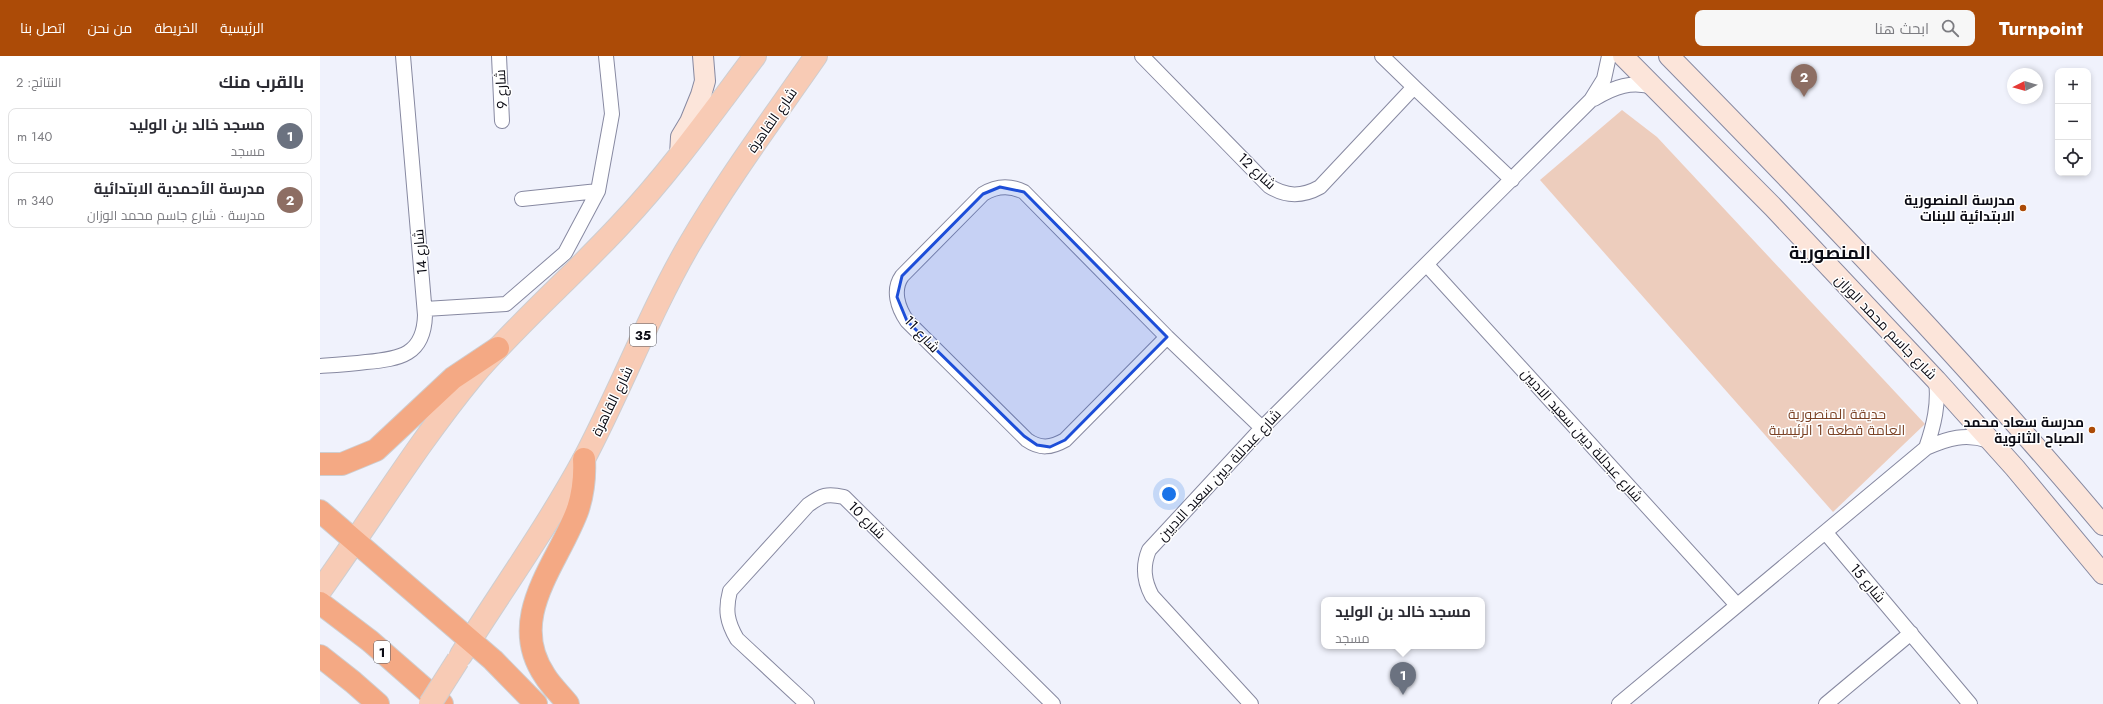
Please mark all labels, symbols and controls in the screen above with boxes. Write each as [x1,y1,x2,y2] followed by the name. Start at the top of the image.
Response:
[1695,10,1975,46] search box
[1999,15,2083,42] text: Turnpoint
[1939,17,1961,39] icon: search
[20,18,65,38] text: اتصل بنا
[87,18,132,38] text: من نحن
[154,18,198,38] text: الخريطة
[220,18,264,38] text: الرئيسية
[1874,18,1929,40] text: ابحث هنا
[1791,64,1817,97] pin: 2
[2007,68,2043,104] north arrow
[2055,68,2091,176] map controls
[2055,68,2091,104] button: +
[490,69,512,109] street label: شارع 9
[219,70,304,94] text: بالقرب منك
[16,73,61,92] text: النتائج: 2
[742,83,802,157] street label: شارع القاهرة
[2055,104,2091,140] button: −
[129,114,265,136] text: مسجد خالد بن الوليد
[17,127,52,146] text: 140 m
[287,127,293,146] text: 1
[2055,140,2091,176] button: locate
[231,142,265,161] text: مسجد
[1234,148,1280,194] street label: شارع 12
[94,178,265,200] text: مدرسة الأحمدية الابتدائية
[1904,190,2015,226] place label: مدرسة المنصورية الابتدائية للبنات
[17,191,54,210] text: 340 m
[286,191,294,210] text: 2
[2018,203,2028,213] marker: مدرسة المنصورية الابتدائية للبنات
[87,206,265,225] text: مدرسة · شارع جاسم محمد الوزان
[408,228,432,276] street label: شارع 14
[1789,240,1871,266] district label: المنصورية
[1830,270,1942,384] street label: شارع جاسم محمد الوزان
[900,311,944,357] street label: شارع 11
[630,324,656,346] road number: 35
[586,363,638,439] street label: شارع القاهرة
[1516,364,1648,506] street label: شارع عبدللة ديين سعيد الاديين
[1769,404,1905,440] park label: حديقة المنصورية العامة قطعة 1 الرئيسية
[1152,405,1286,545] street label: شارع عبدللة ديين سعيد الاديين
[1964,412,2084,448] place label: مدرسة سعاد محمد الصباح الثانوية
[2087,425,2097,435] marker: مدرسة سعاد محمد الصباح الثانوية
[1159,484,1179,504] your location
[844,497,890,543] street label: شارع 10
[1846,559,1890,607] street label: شارع 15
[1321,597,1485,649] popup
[1335,601,1471,623] text: مسجد خالد بن الوليد
[1335,629,1369,648] text: مسجد
[374,641,390,663] road number: 1
[1390,662,1416,695] pin: 1

